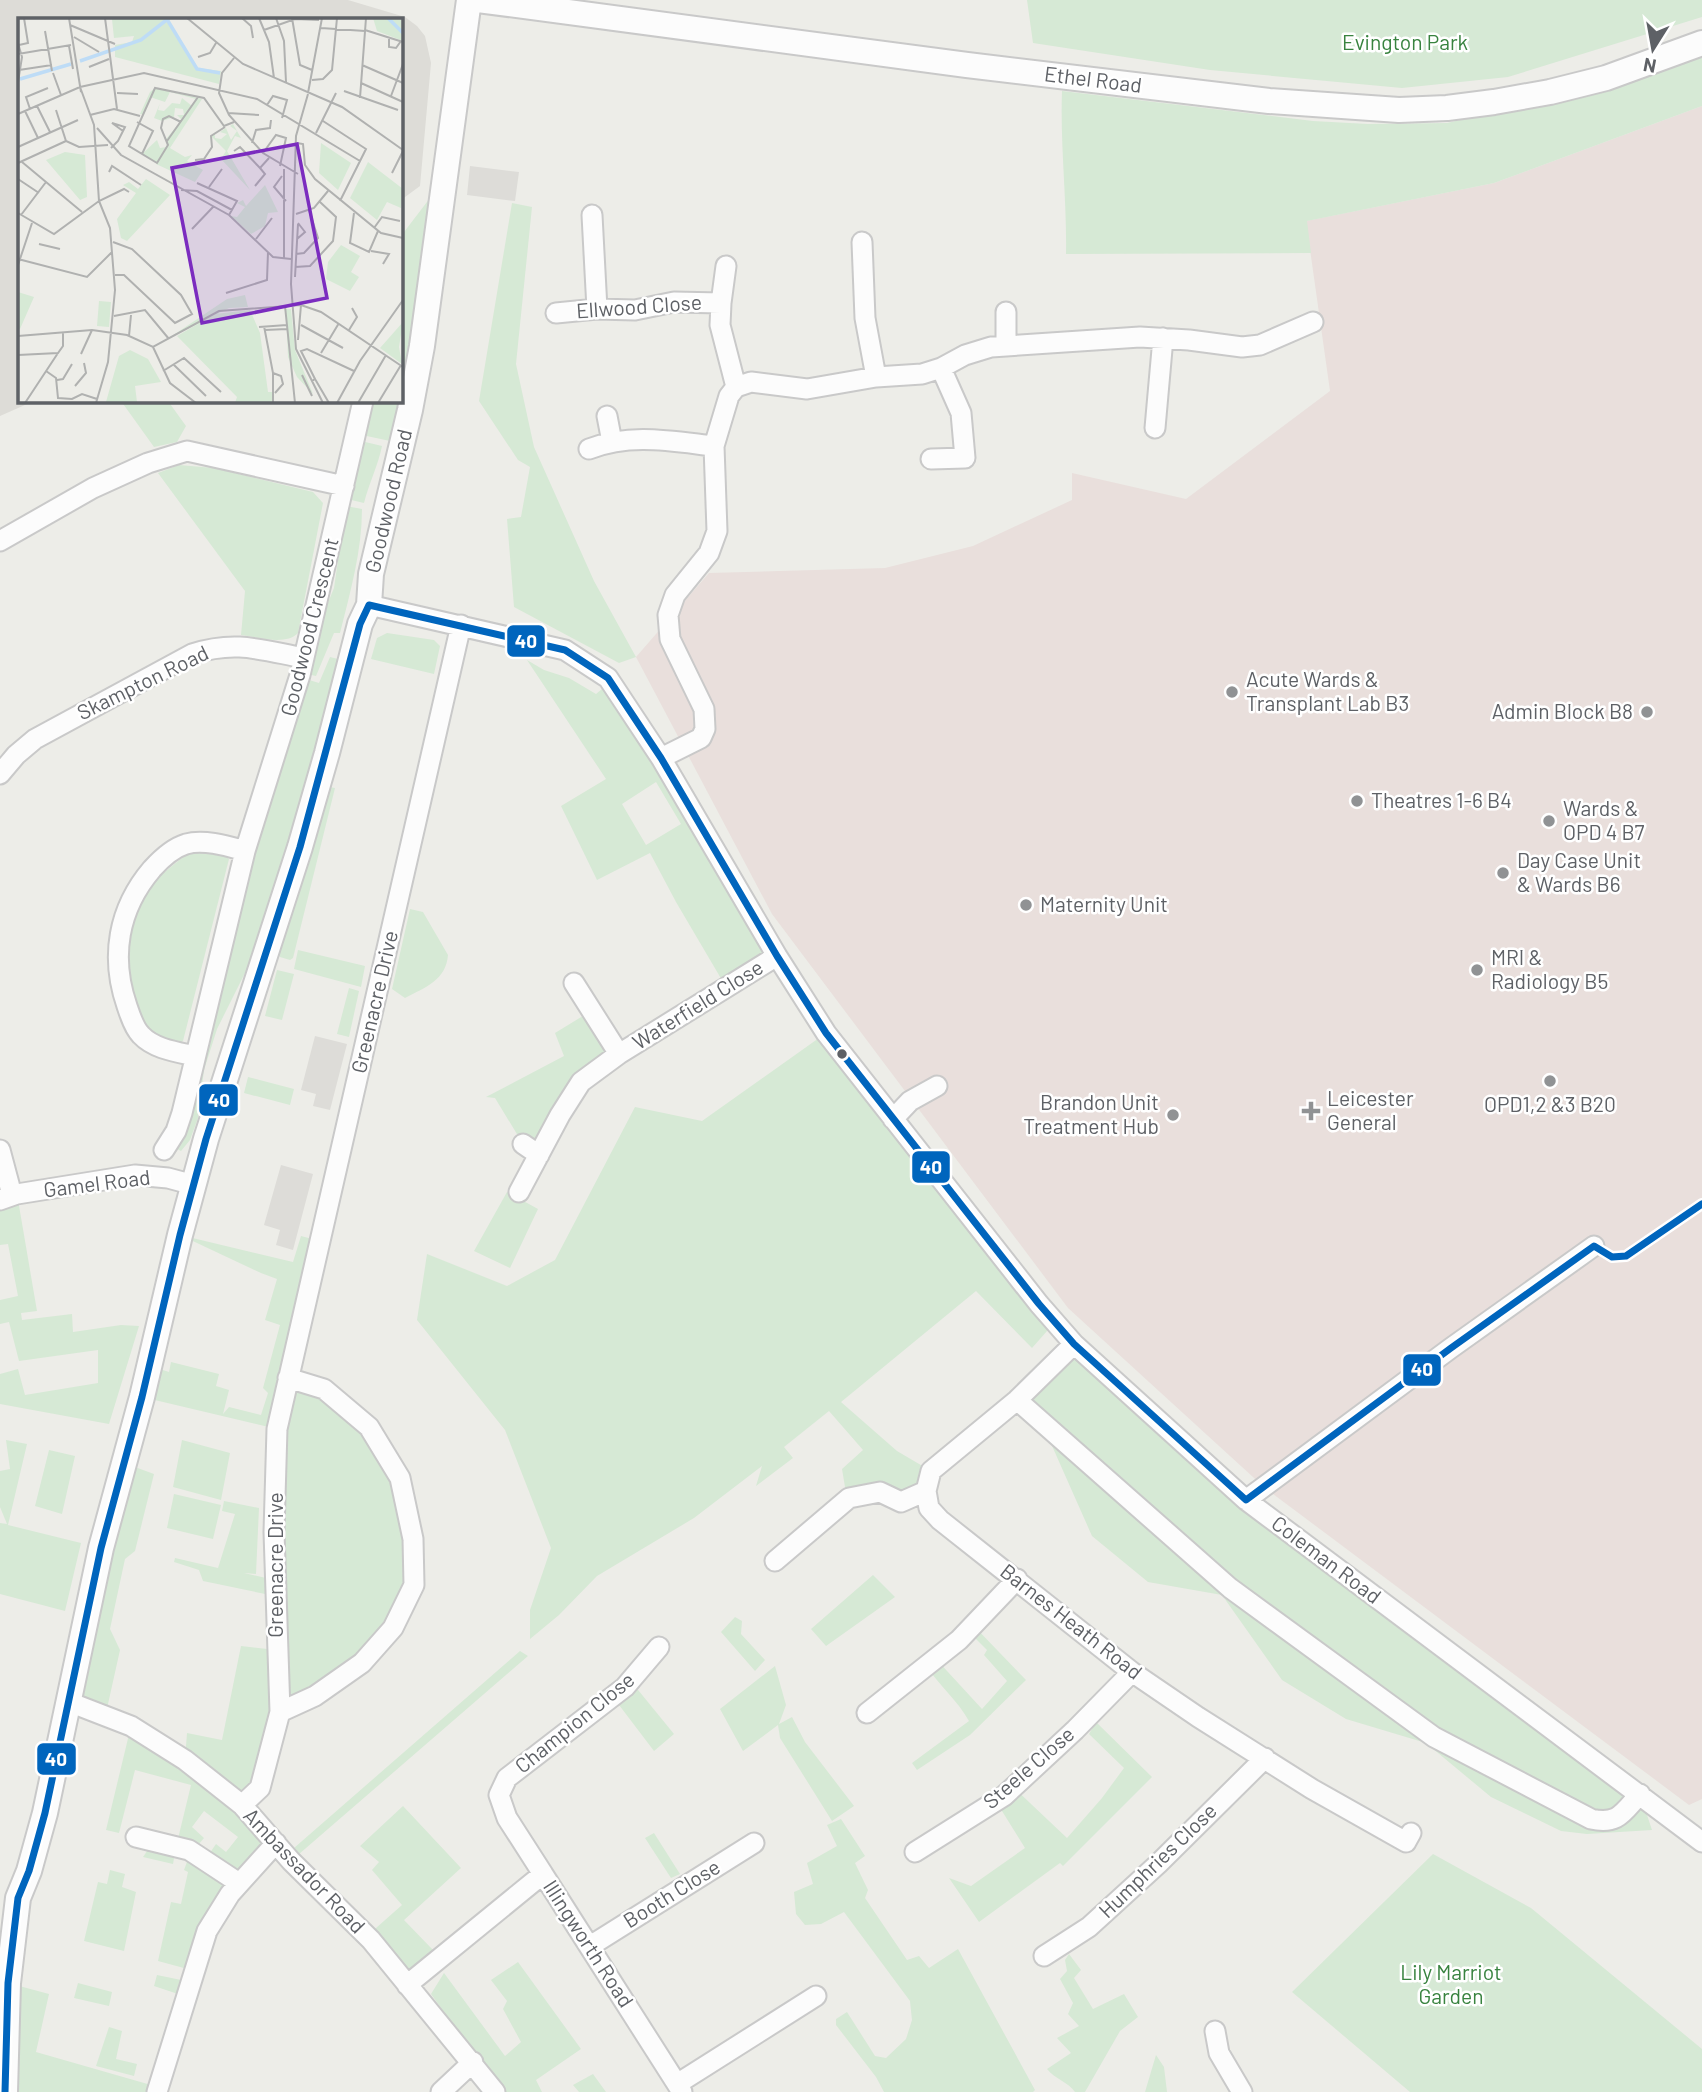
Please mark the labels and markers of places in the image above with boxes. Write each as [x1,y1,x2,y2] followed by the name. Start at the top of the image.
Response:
[1246,666,1409,715] place label: Acute Wards & Transplant Lab B3
[1224,684,1240,700] marker: Acute Wards & Transplant Lab B3
[1492,698,1633,723] place label: Admin Block B8
[1639,704,1655,720] marker: Admin Block B8
[1371,787,1512,812] place label: Theatres 1-6 B4
[1349,793,1365,809] marker: Theatres 1-6 B4
[1563,795,1645,844] place label: Wards & OPD 4 B7
[1541,813,1557,829] marker: Wards & OPD 4 B7
[1517,847,1641,896] place label: Day Case Unit & Wards B6
[1495,865,1511,881] marker: Day Case Unit & Wards B6
[1040,891,1168,916] place label: Maternity Unit
[1018,897,1034,913] marker: Maternity Unit
[1491,944,1608,993] place label: MRI & Radiology B5
[1469,962,1485,978] marker: MRI & Radiology B5
[835,1047,849,1061] unlabelled marker
[1542,1073,1558,1089] marker: OPD1,2 &3 B20
[1327,1085,1414,1134] place label: Leicester General
[1023,1089,1159,1138] place label: Brandon Unit Treatment Hub
[1484,1091,1616,1116] place label: OPD1,2 &3 B20
[1301,1101,1321,1121] marker: Leicester General
[1165,1107,1181,1123] marker: Brandon Unit Treatment Hub

